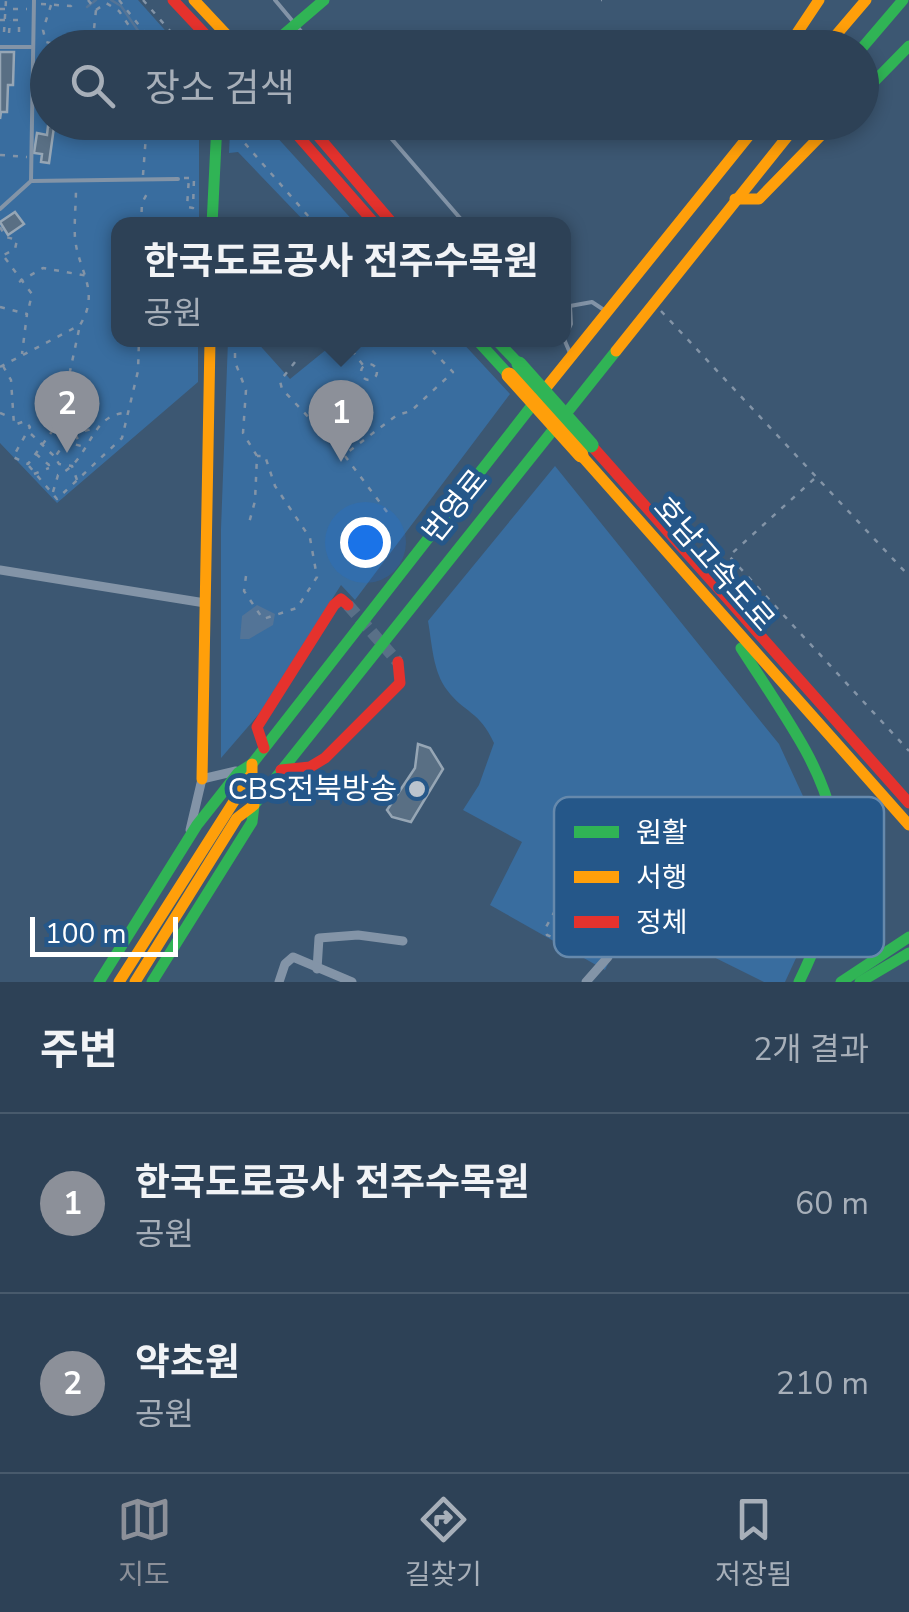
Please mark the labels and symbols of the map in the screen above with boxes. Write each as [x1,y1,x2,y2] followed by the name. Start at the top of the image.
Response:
[34,370,100,453] pin: 2
[308,380,374,462] pin: 1
[413,461,497,551] street label: 번영로
[644,488,783,640] street label: 호남고속도로
[340,517,391,568] your location
[228,769,397,810] place label: CBS전북방송
[406,778,428,800] marker: CBS전북방송
[554,797,884,957] legend
[636,814,688,852] text: 원활
[636,859,688,897] text: 서행
[636,904,688,942] text: 정체
[30,912,178,956] scale bar

